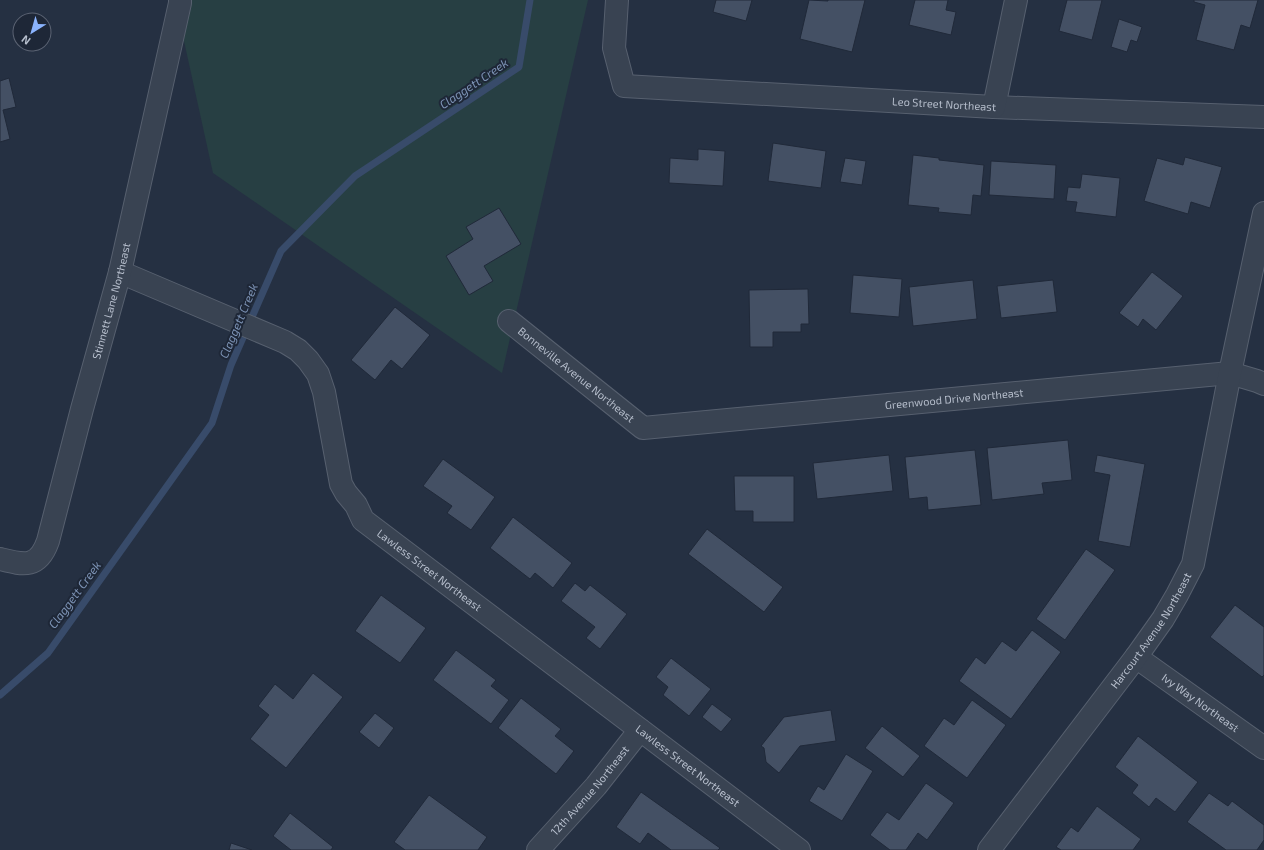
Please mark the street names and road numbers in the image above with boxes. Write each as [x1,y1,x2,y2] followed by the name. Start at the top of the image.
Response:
[892,94,996,113] street label: Leo Street Northeast
[89,241,132,360] street label: Stinnett Lane Northeast
[516,324,637,425] street label: Bonneville Avenue Northeast
[884,385,1024,411] street label: Greenwood Drive Northeast
[375,526,484,613] street label: Lawless Street Northeast
[1107,570,1193,691] street label: Harcourt Avenue Northeast
[1159,670,1242,734] street label: Ivy Way Northeast
[633,722,743,809] street label: Lawless Street Northeast
[548,743,631,838] street label: 12th Avenue Northeast

